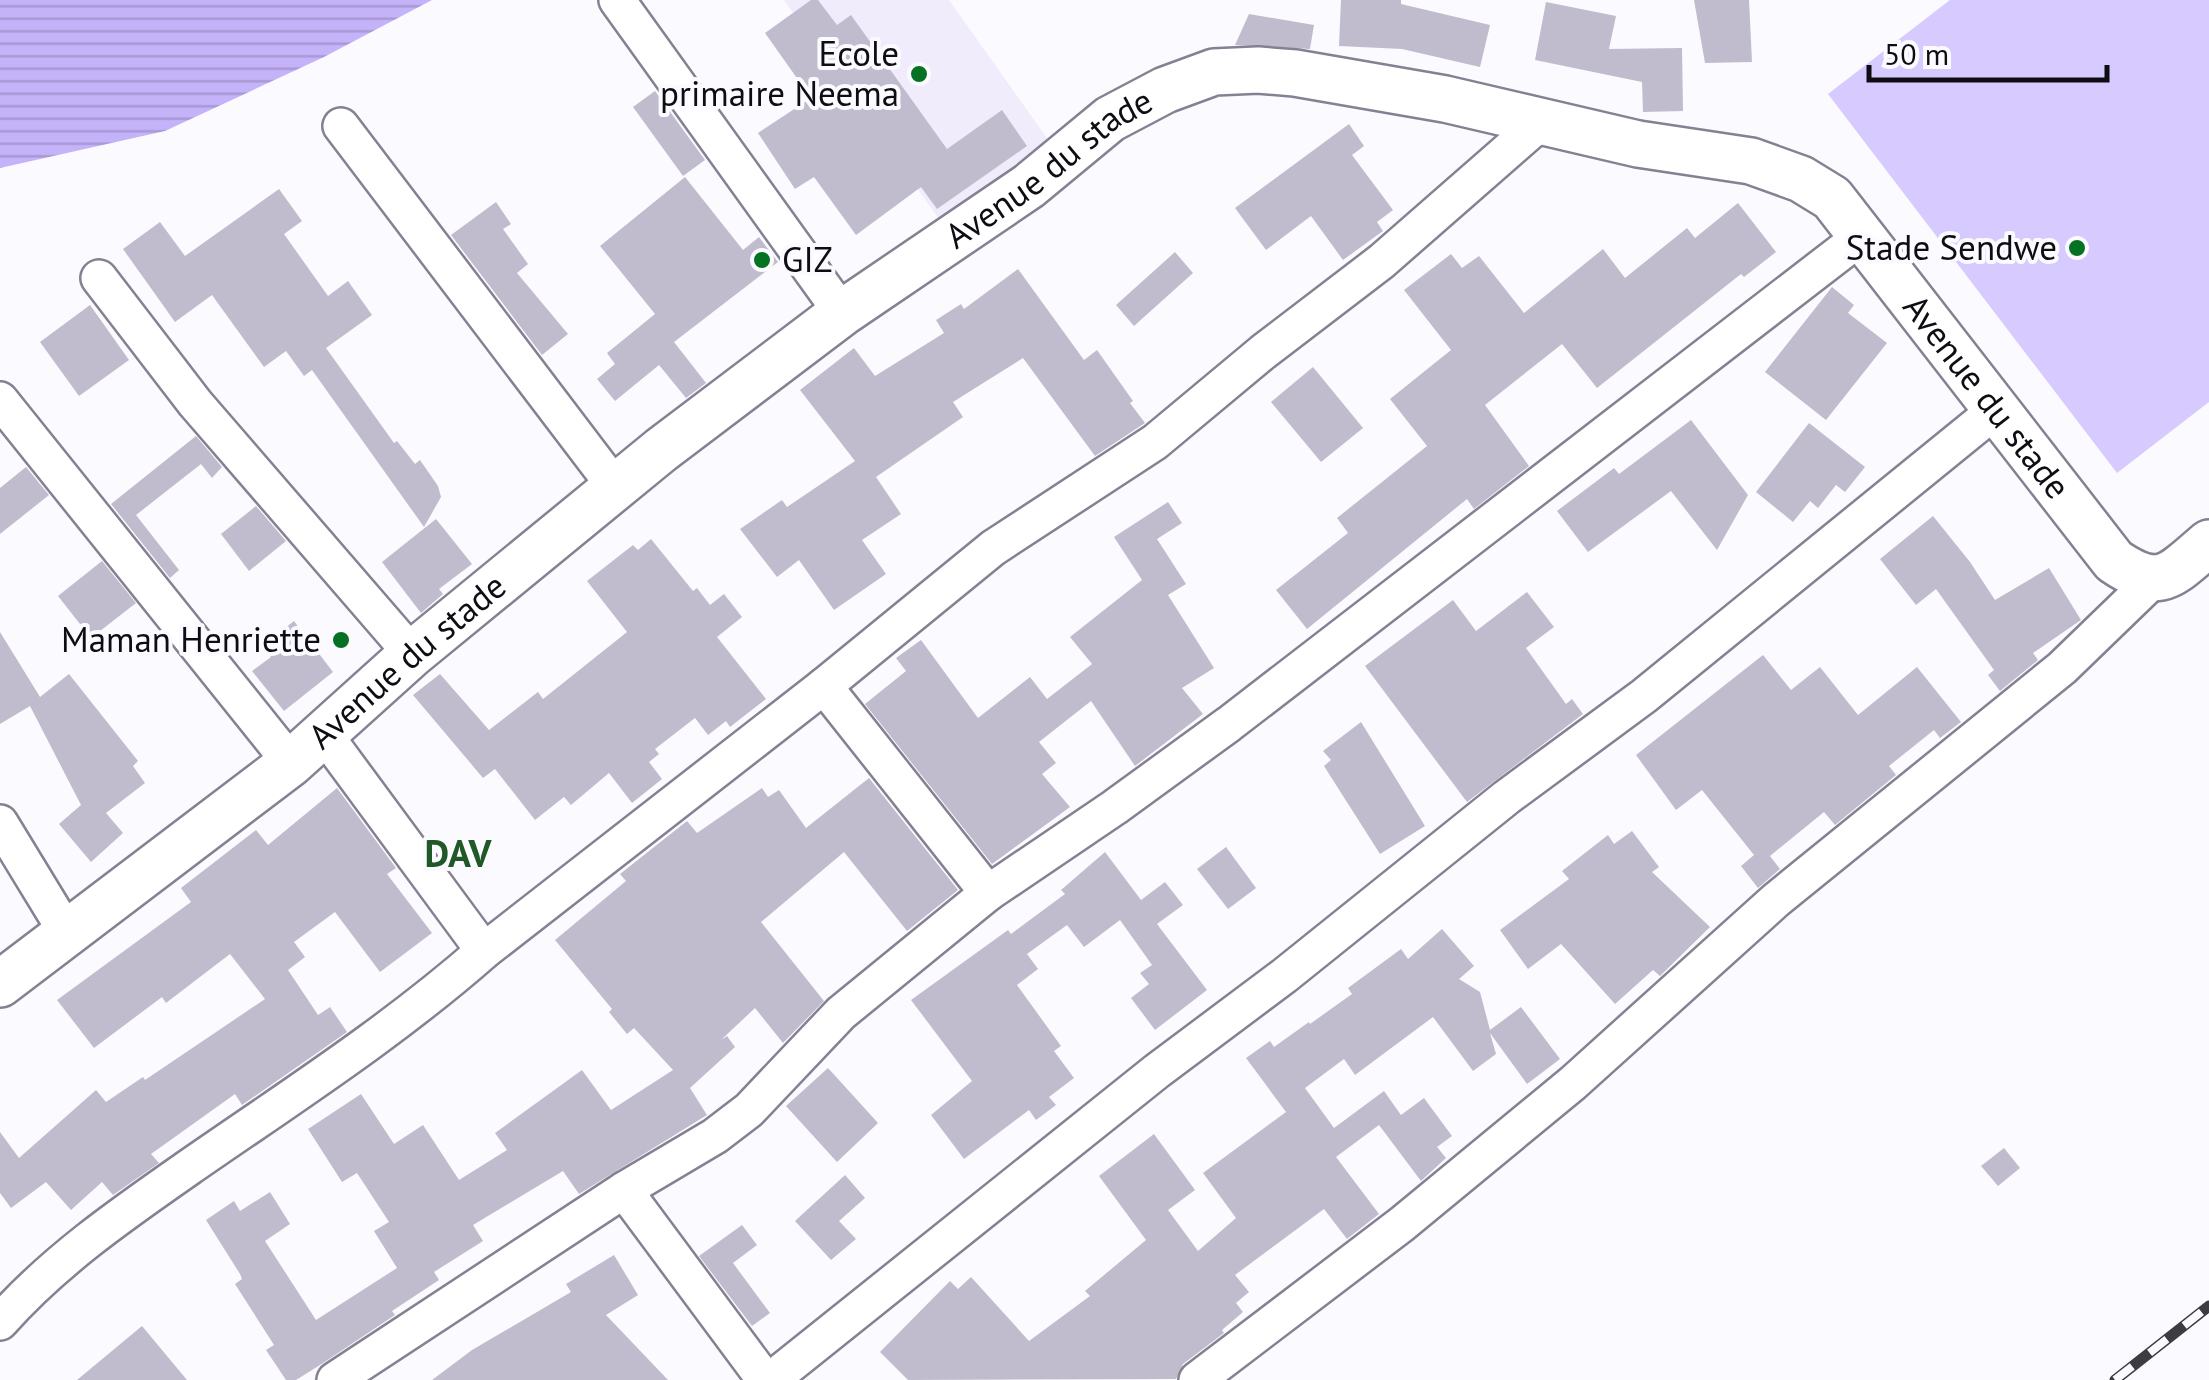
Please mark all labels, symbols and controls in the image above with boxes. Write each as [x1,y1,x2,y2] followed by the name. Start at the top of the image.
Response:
[1869,20,2106,82] scale bar
[660,30,899,116] place label: Ecole primaire Neema
[1884,34,1949,73] text: 50 m
[908,63,930,85] marker: Ecole primaire Neema
[936,77,1160,258] street label: Avenue du stade
[1846,224,2057,270] place label: Stade Sendwe
[782,236,833,282] place label: GIZ
[2066,237,2088,259] marker: Stade Sendwe
[751,249,773,271] marker: GIZ
[1894,285,2081,508] street label: Avenue du stade
[298,563,515,758] street label: Avenue du stade
[61,616,321,662] place label: Maman Henriette
[330,629,352,651] marker: Maman Henriette
[425,828,493,877] district label: DAV

